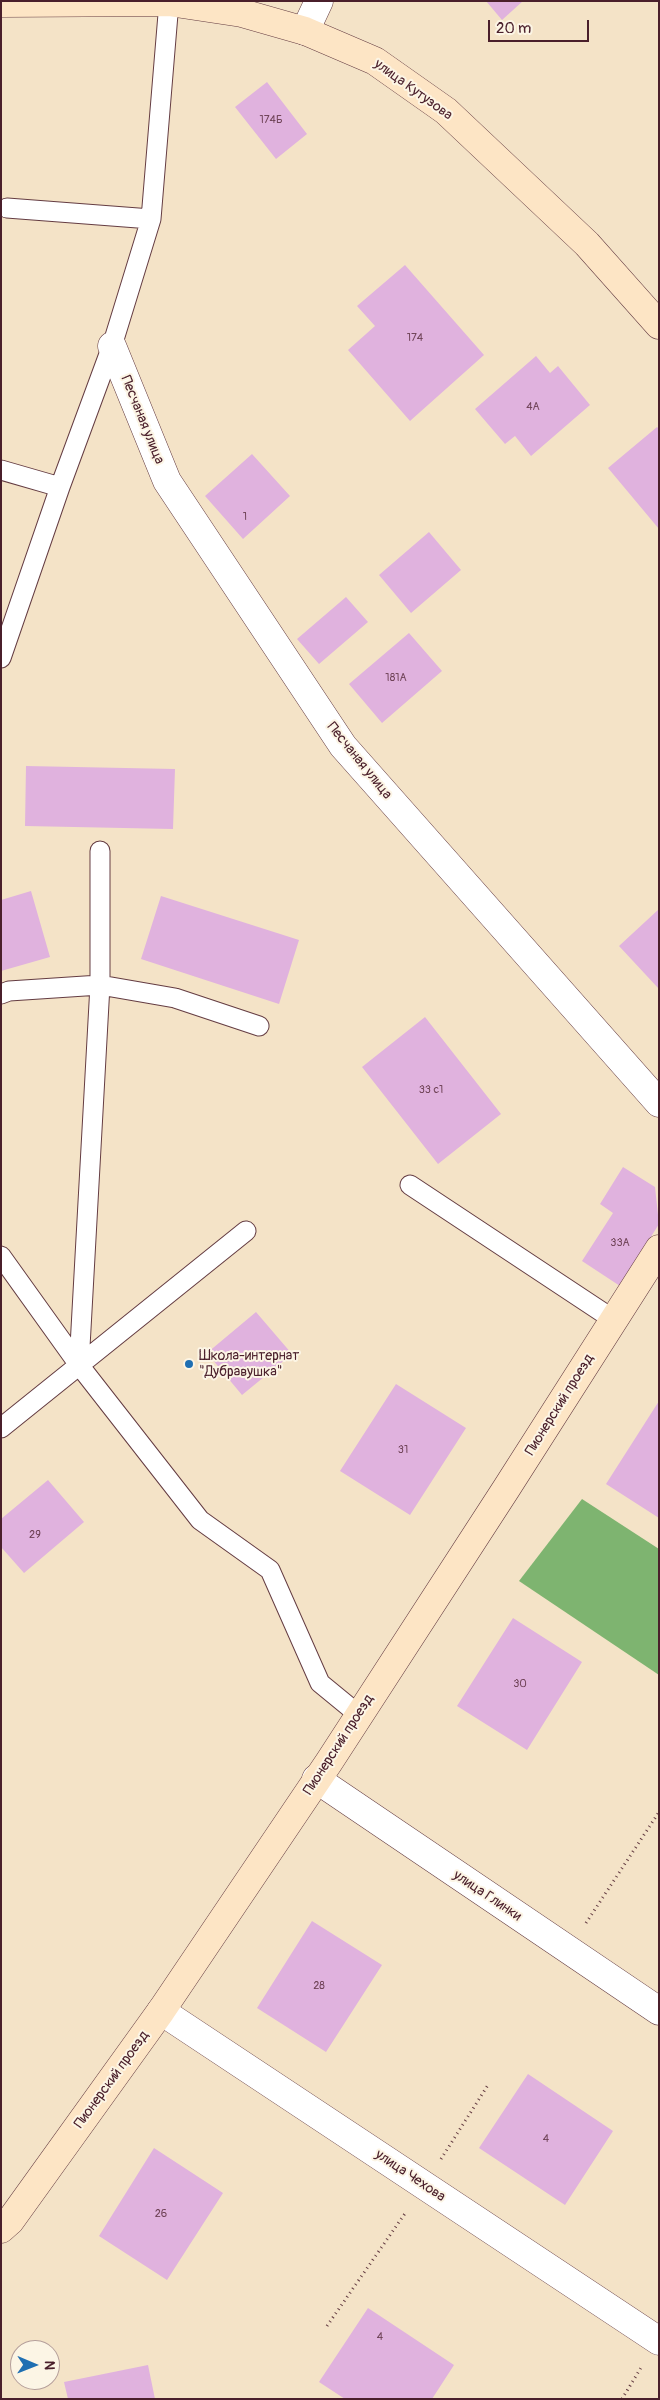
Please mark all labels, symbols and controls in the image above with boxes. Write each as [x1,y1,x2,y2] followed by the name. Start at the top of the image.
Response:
[490,10,591,42] scale bar
[496,19,531,38] text: 20 m
[371,56,455,124] street label: улица Кутузова
[259,113,283,127] house number: 174Б
[407,331,423,345] house number: 174
[117,373,167,467] street label: Песчаная улица
[526,400,540,414] house number: 4А
[243,510,247,524] house number: 1
[385,671,407,685] house number: 181А
[323,719,395,803] street label: Песчаная улица
[419,1083,443,1097] house number: 33 с1
[610,1236,630,1250] house number: 33А
[199,1348,299,1380] place label: Школа-интернат "Дубравушка"
[522,1351,598,1459] street label: Пионерский проезд
[183,1358,195,1370] marker: Школа-интернат "Дубравушка"
[398,1443,408,1457] house number: 31
[29,1528,41,1542] house number: 29
[513,1677,527,1691] house number: 30
[300,1692,378,1798] street label: Пионерский проезд
[450,1867,524,1925] street label: улица Глинки
[313,1979,325,1993] house number: 28
[71,2028,153,2132] street label: Пионерский проезд
[543,2132,549,2146] house number: 4
[372,2146,448,2206] street label: улица Чехова
[155,2207,167,2221] house number: 26
[377,2330,383,2344] house number: 4
[10,2340,60,2390] north arrow
[41,2360,58,2370] text: N

